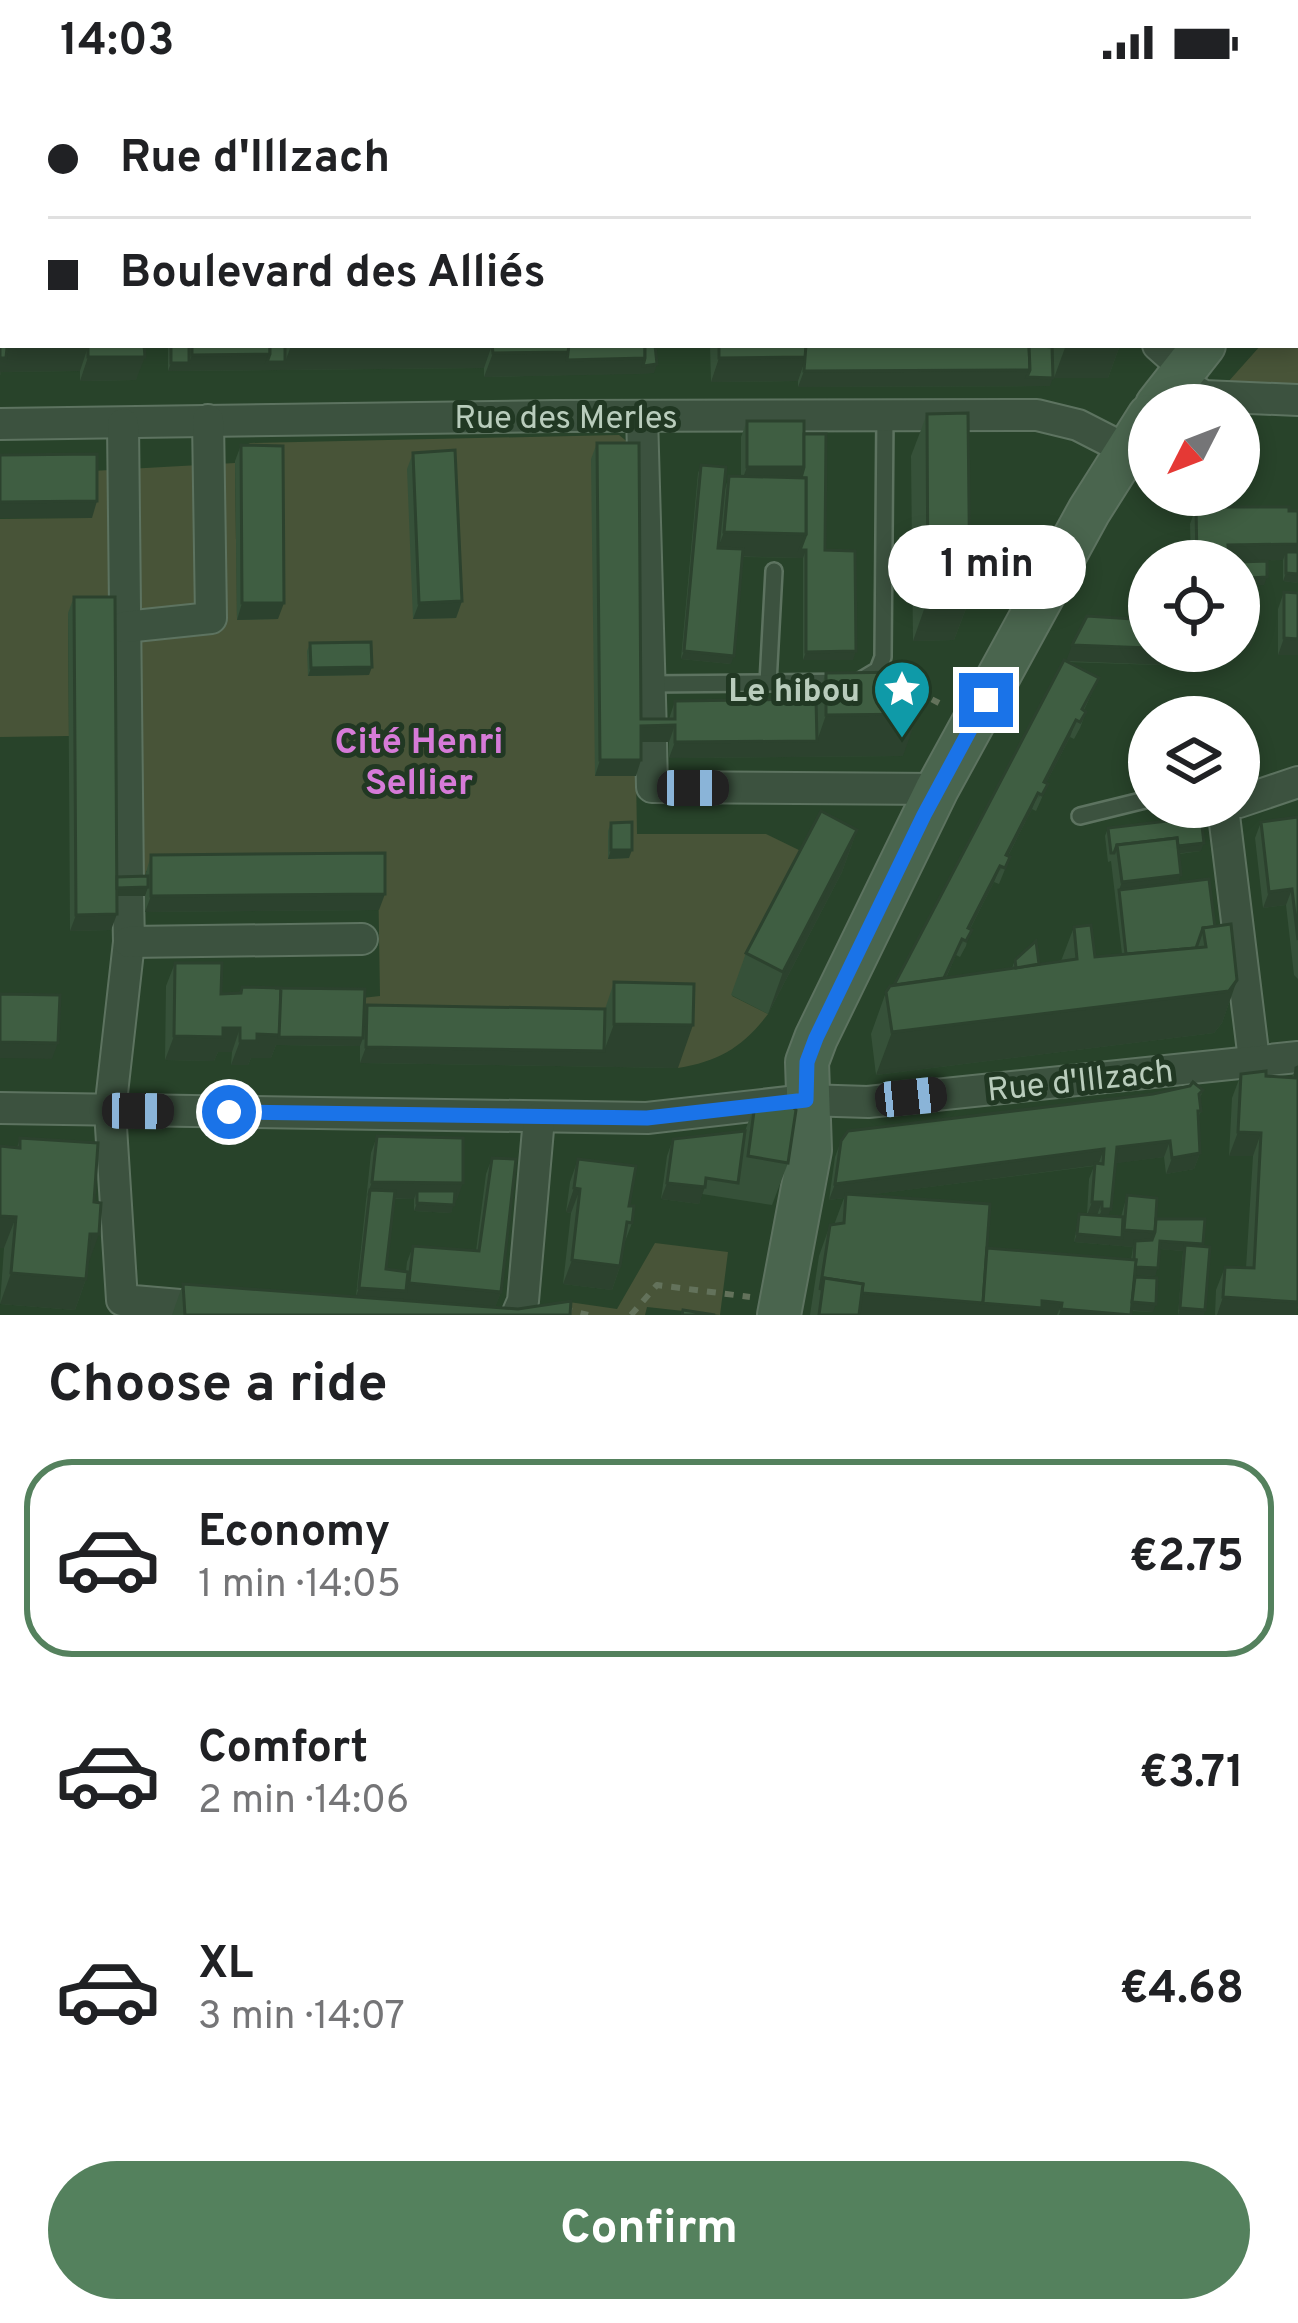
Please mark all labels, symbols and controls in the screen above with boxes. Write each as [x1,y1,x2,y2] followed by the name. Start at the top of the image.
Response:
[60,14,174,71] text: 14:03
[120,131,390,188] text: Rue d'Illzach
[120,246,546,303] text: Boulevard des Alliés
[1128,384,1260,516] north arrow
[1128,384,1260,828] map controls
[454,399,678,441] street label: Rue des Merles
[887,526,1085,610] callout: 1 min
[1128,540,1260,672] button: locate
[940,542,1034,591] text: 1 min
[871,658,933,740] place icon: Le hibou
[728,672,860,714] place label: Le hibou
[959,673,1013,727] route end
[1128,696,1260,828] button: layers
[335,721,503,808] district label: Cité Henri Sellier
[657,770,729,806] car
[985,1052,1176,1114] street label: Rue d'Illzach
[873,1075,949,1119] car
[202,1085,256,1139] route start
[102,1092,174,1130] car
[48,1352,388,1421] text: Choose a ride
[54,1504,162,1612] icon: car
[198,1505,390,1562] text: Economy
[1129,1530,1244,1587] text: €2.75
[198,1562,401,1611] text: 1 min · 14:05
[54,1720,162,1828] icon: car
[198,1721,368,1778] text: Comfort
[1139,1746,1244,1803] text: €3.71
[198,1778,409,1827] text: 2 min · 14:06
[54,1936,162,2044] icon: car
[198,1937,253,1994] text: XL
[1120,1962,1244,2019] text: €4.68
[198,1994,405,2043] text: 3 min · 14:07
[48,2161,1250,2299] button: Confirm

